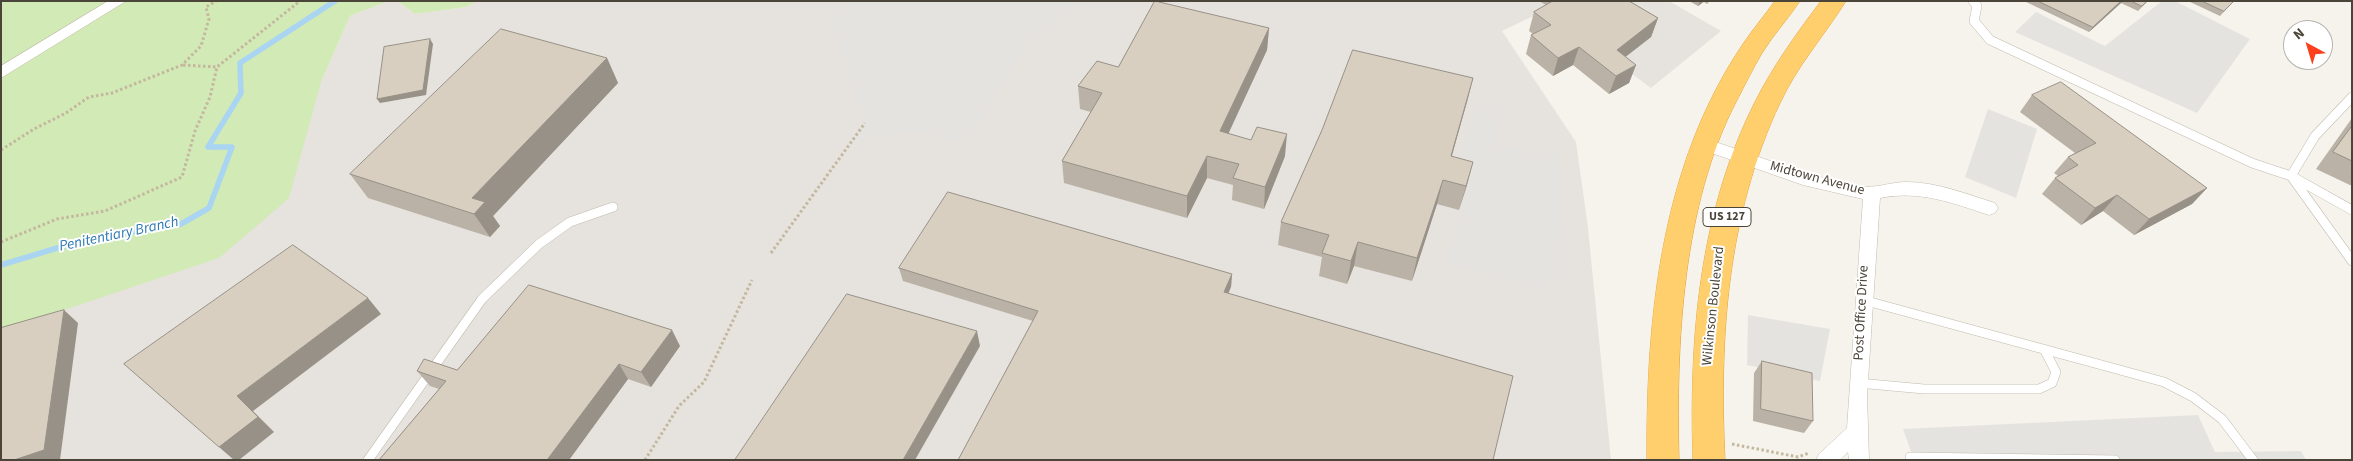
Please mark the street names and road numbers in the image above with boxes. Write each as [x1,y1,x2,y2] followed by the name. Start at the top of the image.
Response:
[1768,158,1866,200] street label: Midtown Avenue
[1703,208,1751,226] road number: US 127
[1699,246,1729,366] street label: Wilkinson Boulevard
[1851,265,1873,361] street label: Post Office Drive

